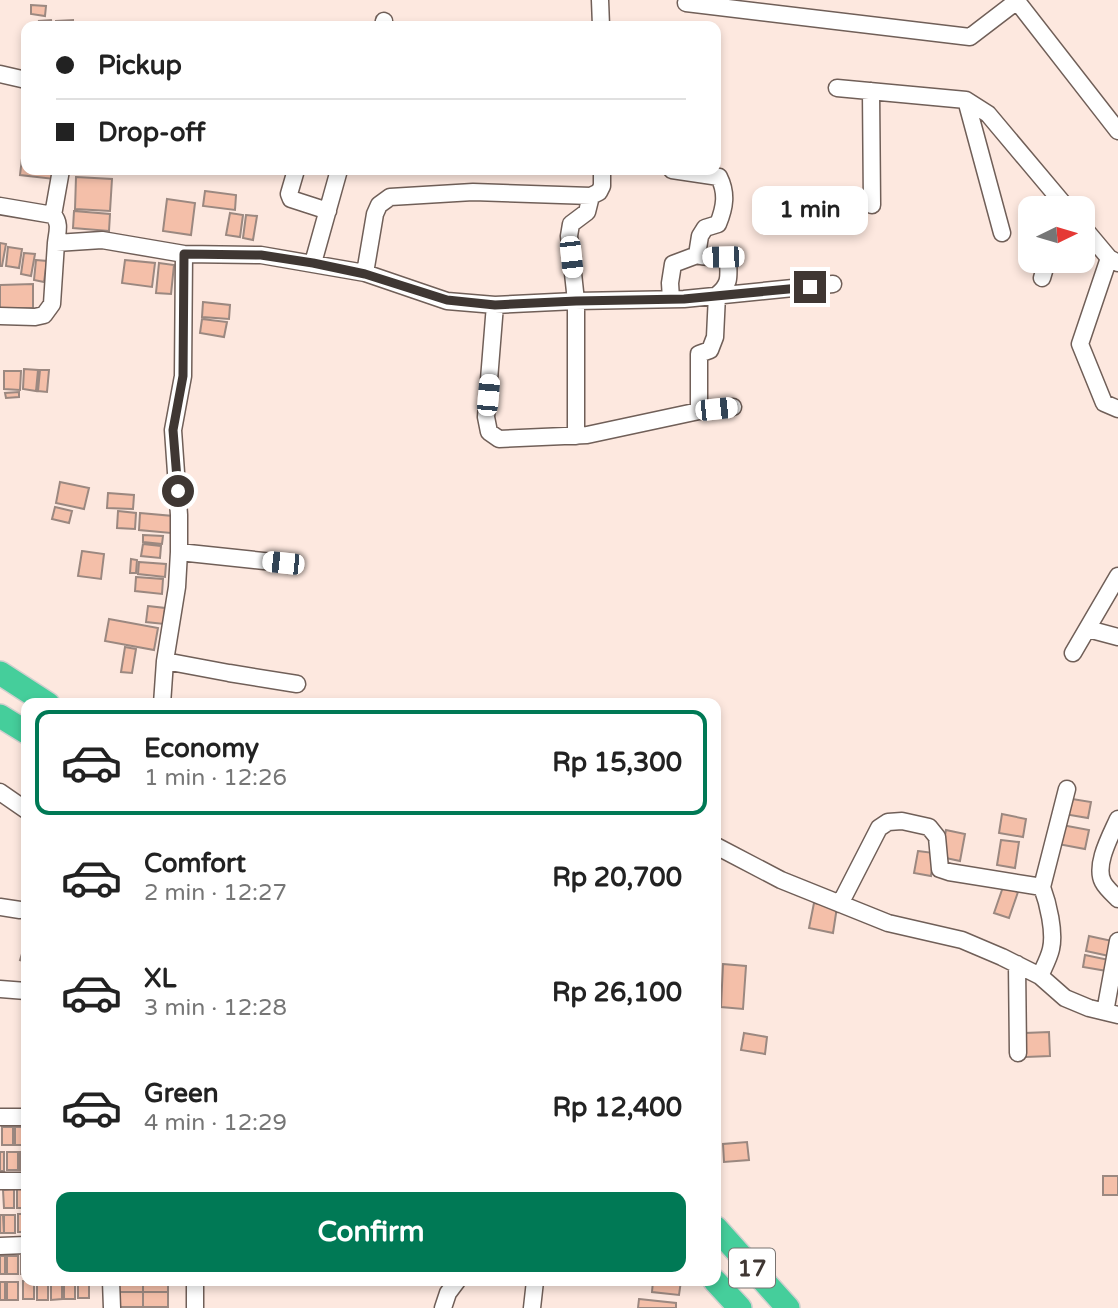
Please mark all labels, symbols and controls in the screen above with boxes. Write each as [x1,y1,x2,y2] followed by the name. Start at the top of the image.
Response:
[98,50,182,81] text: Pickup
[98,117,205,148] text: Drop-off
[752,186,868,234] callout: 1 min
[779,196,841,224] text: 1 min
[1018,196,1096,273] north arrow
[1018,196,1095,273] map controls
[559,235,584,279] car
[702,246,745,268] car
[794,271,826,303] route end
[476,373,501,417] car
[695,396,738,422] car
[162,475,194,507] route start
[262,550,305,576] car
[60,731,123,794] icon: car
[144,733,259,764] text: Economy
[552,747,682,778] text: Rp 15,300
[144,764,287,792] text: 1 min · 12:26
[60,846,123,909] icon: car
[144,848,246,879] text: Comfort
[552,862,682,893] text: Rp 20,700
[144,879,287,907] text: 2 min · 12:27
[60,961,123,1024] icon: car
[144,963,176,994] text: XL
[552,977,682,1008] text: Rp 26,100
[144,994,287,1022] text: 3 min · 12:28
[60,1076,123,1139] icon: car
[144,1078,219,1109] text: Green
[552,1092,682,1123] text: Rp 12,400
[144,1109,287,1137] text: 4 min · 12:29
[56,1192,686,1272] button: Confirm
[729,1248,775,1288] road number: 17

